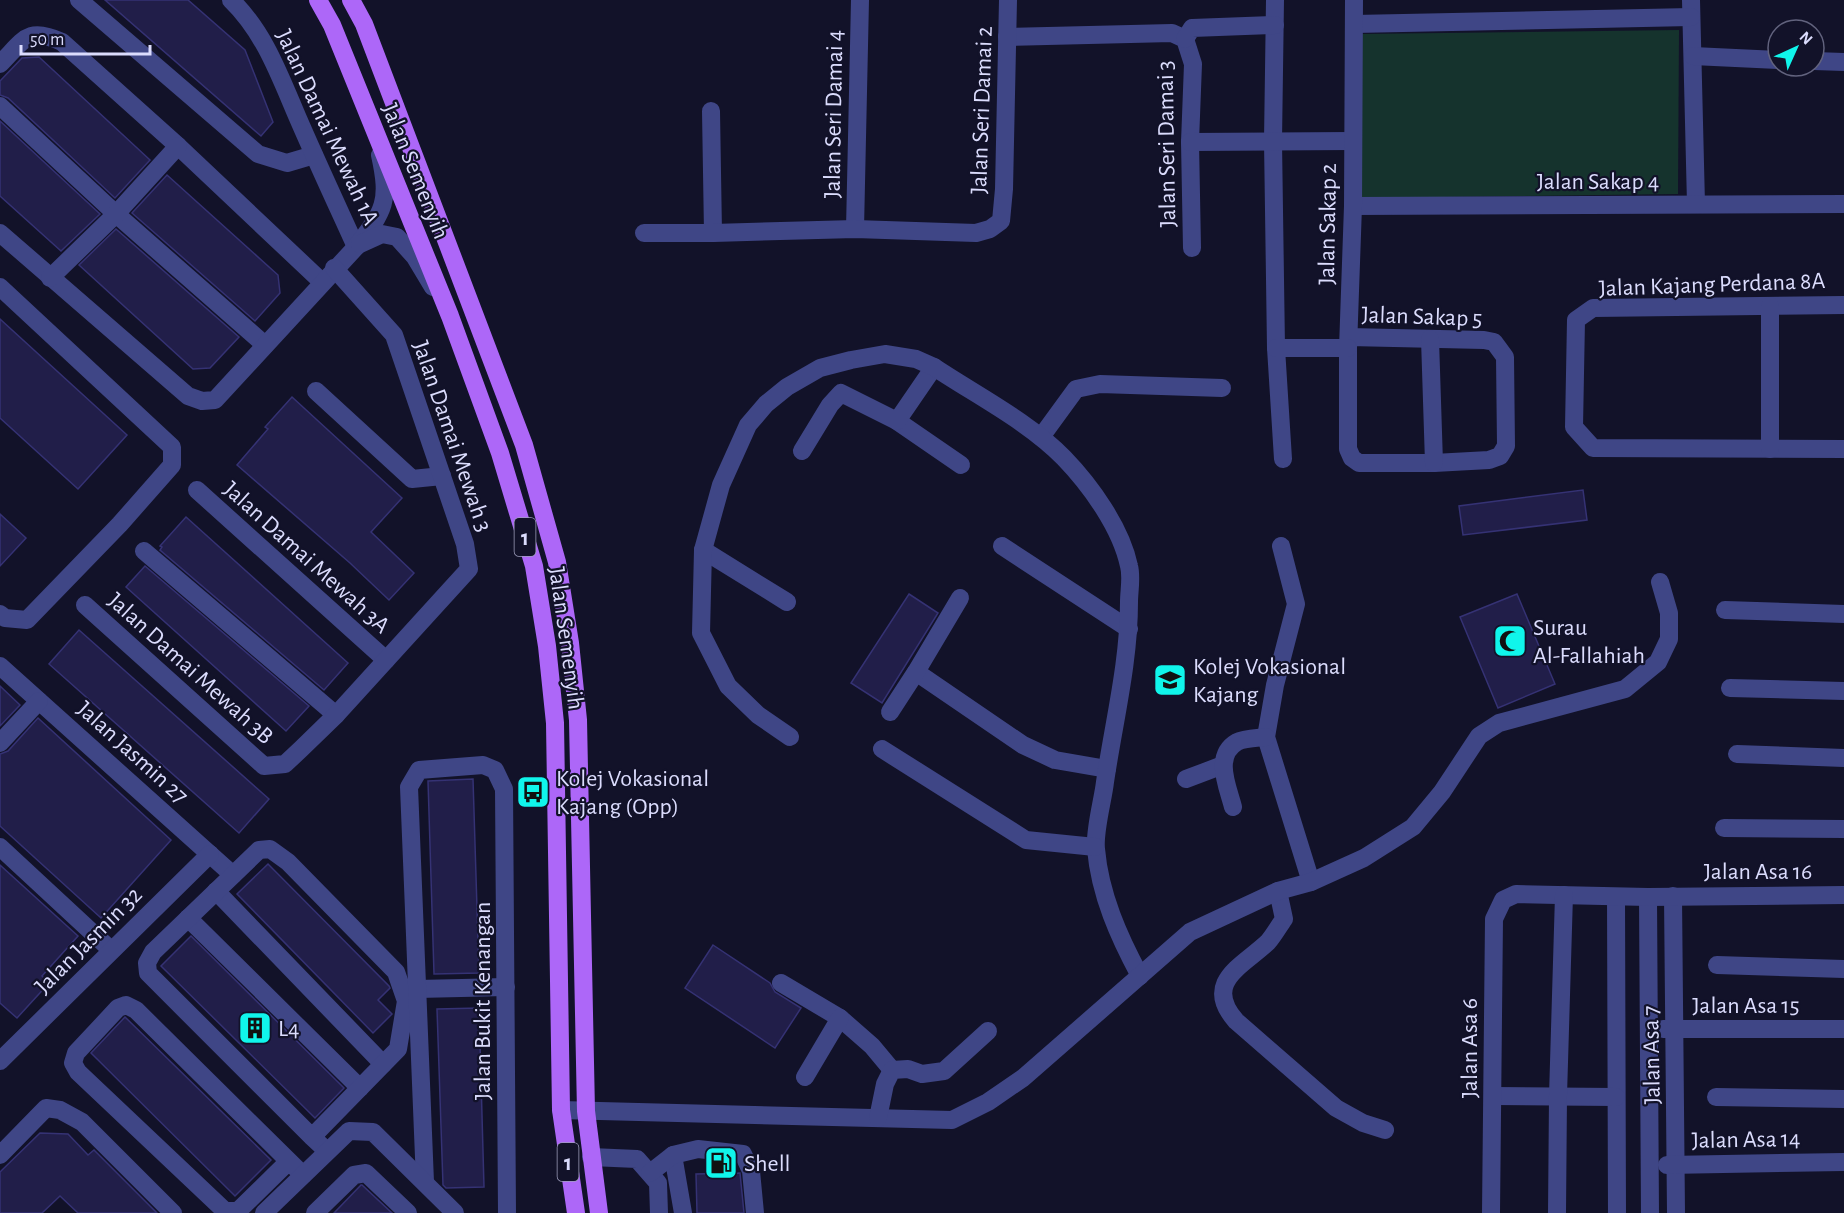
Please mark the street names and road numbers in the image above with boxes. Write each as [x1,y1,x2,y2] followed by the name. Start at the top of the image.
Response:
[271,26,383,229] street label: Jalan Damai Mewah 1A
[967,26,997,194] street label: Jalan Seri Damai 2
[821,30,847,198] street label: Jalan Seri Damai 4
[1154,60,1180,228] street label: Jalan Seri Damai 3
[377,100,453,243] street label: Jalan Semenyih
[1315,163,1341,285] street label: Jalan Sakap 2
[1537,170,1659,194] street label: Jalan Sakap 4
[1598,269,1826,301] street label: Jalan Kajang Perdana 8A
[1361,303,1483,331] street label: Jalan Sakap 5
[408,338,496,535] street label: Jalan Damai Mewah 3
[219,477,394,638] street label: Jalan Damai Mewah 3A
[514,518,536,556] road number: 1
[544,565,588,711] street label: Jalan Semenyih
[103,588,278,749] street label: Jalan Damai Mewah 3B
[72,697,193,809] street label: Jalan Jasmin 27
[1704,860,1812,884] street label: Jalan Asa 16
[31,883,147,999] street label: Jalan Jasmin 32
[471,902,495,1100] street label: Jalan Bukit Kenangan
[1692,994,1800,1018] street label: Jalan Asa 15
[1458,998,1482,1098] street label: Jalan Asa 6
[1639,1005,1665,1105] street label: Jalan Asa 7
[1691,1127,1801,1153] street label: Jalan Asa 14
[558,1143,578,1181] road number: 1

